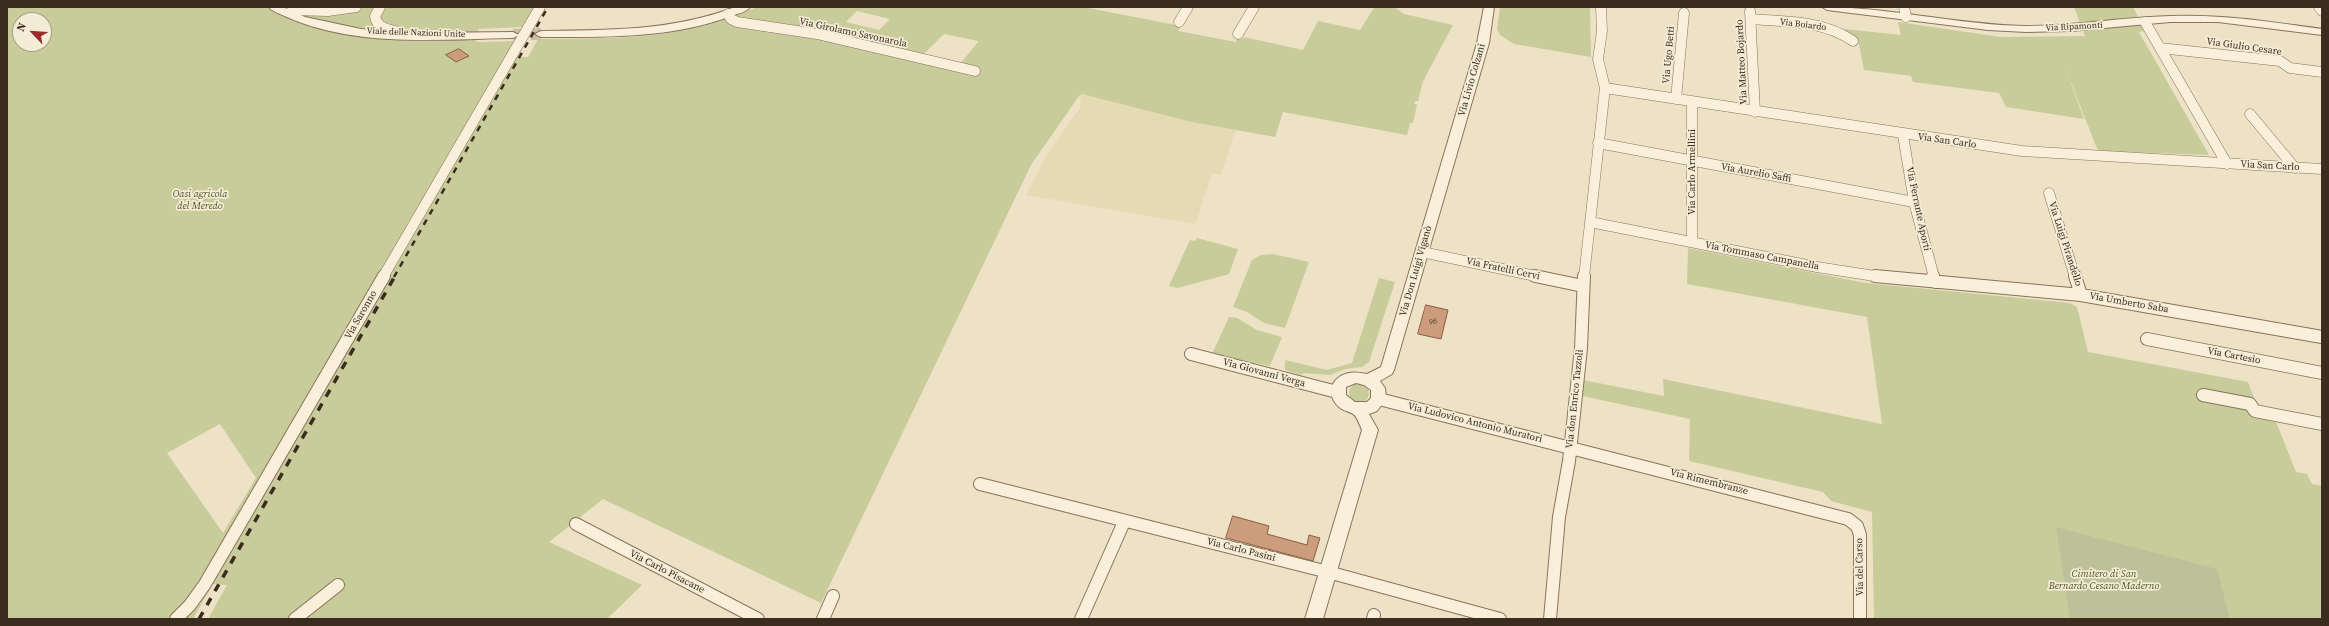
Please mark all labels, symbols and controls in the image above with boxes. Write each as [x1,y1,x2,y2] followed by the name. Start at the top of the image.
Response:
[12,12,52,52] north arrow
[798,16,908,50] street label: Via Girolamo Savonarola
[1779,17,1827,33] street label: Via Boiardo
[1734,19,1750,105] street label: Via Matteo Bojardo
[13,20,30,34] text: N
[2045,20,2103,34] street label: Via Ripamonti
[366,26,466,40] street label: Viale delle Nazioni Unite
[1661,26,1677,84] street label: Via Ugo Betti
[2205,36,2283,58] street label: Via Giulio Cesare
[1456,42,1488,118] street label: Via Livio Colzani
[1686,129,1698,215] street label: Via Carlo Armellini
[1917,131,1977,151] street label: Via San Carlo
[2240,158,2300,174] street label: Via San Carlo
[1720,161,1792,185] street label: Via Aurelio Saffi
[1903,166,1933,252] street label: Via Ferrante Aporti
[173,188,227,212] park label: Oasi agricola del Meredo
[2046,200,2084,288] street label: Via Luigi Pirandello
[1397,224,1435,318] street label: Via Don Luigi Viganò
[1704,239,1820,273] street label: Via Tommaso Campanella
[1465,255,1541,283] street label: Via Fratelli Cervi
[342,289,380,341] street label: Via Saronno
[2088,290,2170,316] street label: Via Umberto Saba
[1429,317,1437,327] house number: 96
[2206,345,2262,367] street label: Via Cartesio
[1564,349,1586,449] street label: Via don Enrico Tazzoli
[1221,356,1307,390] street label: Via Giovanni Verga
[1406,400,1544,446] street label: Via Ludovico Antonio Muratori
[1669,466,1749,498] street label: Via Rimembranze
[1205,536,1277,564] street label: Via Carlo Pasini
[1853,538,1867,596] street label: Via del Carso
[627,548,707,596] street label: Via Carlo Pisacane
[2049,568,2159,592] park label: Cimitero di San Bernardo Cesano Maderno

